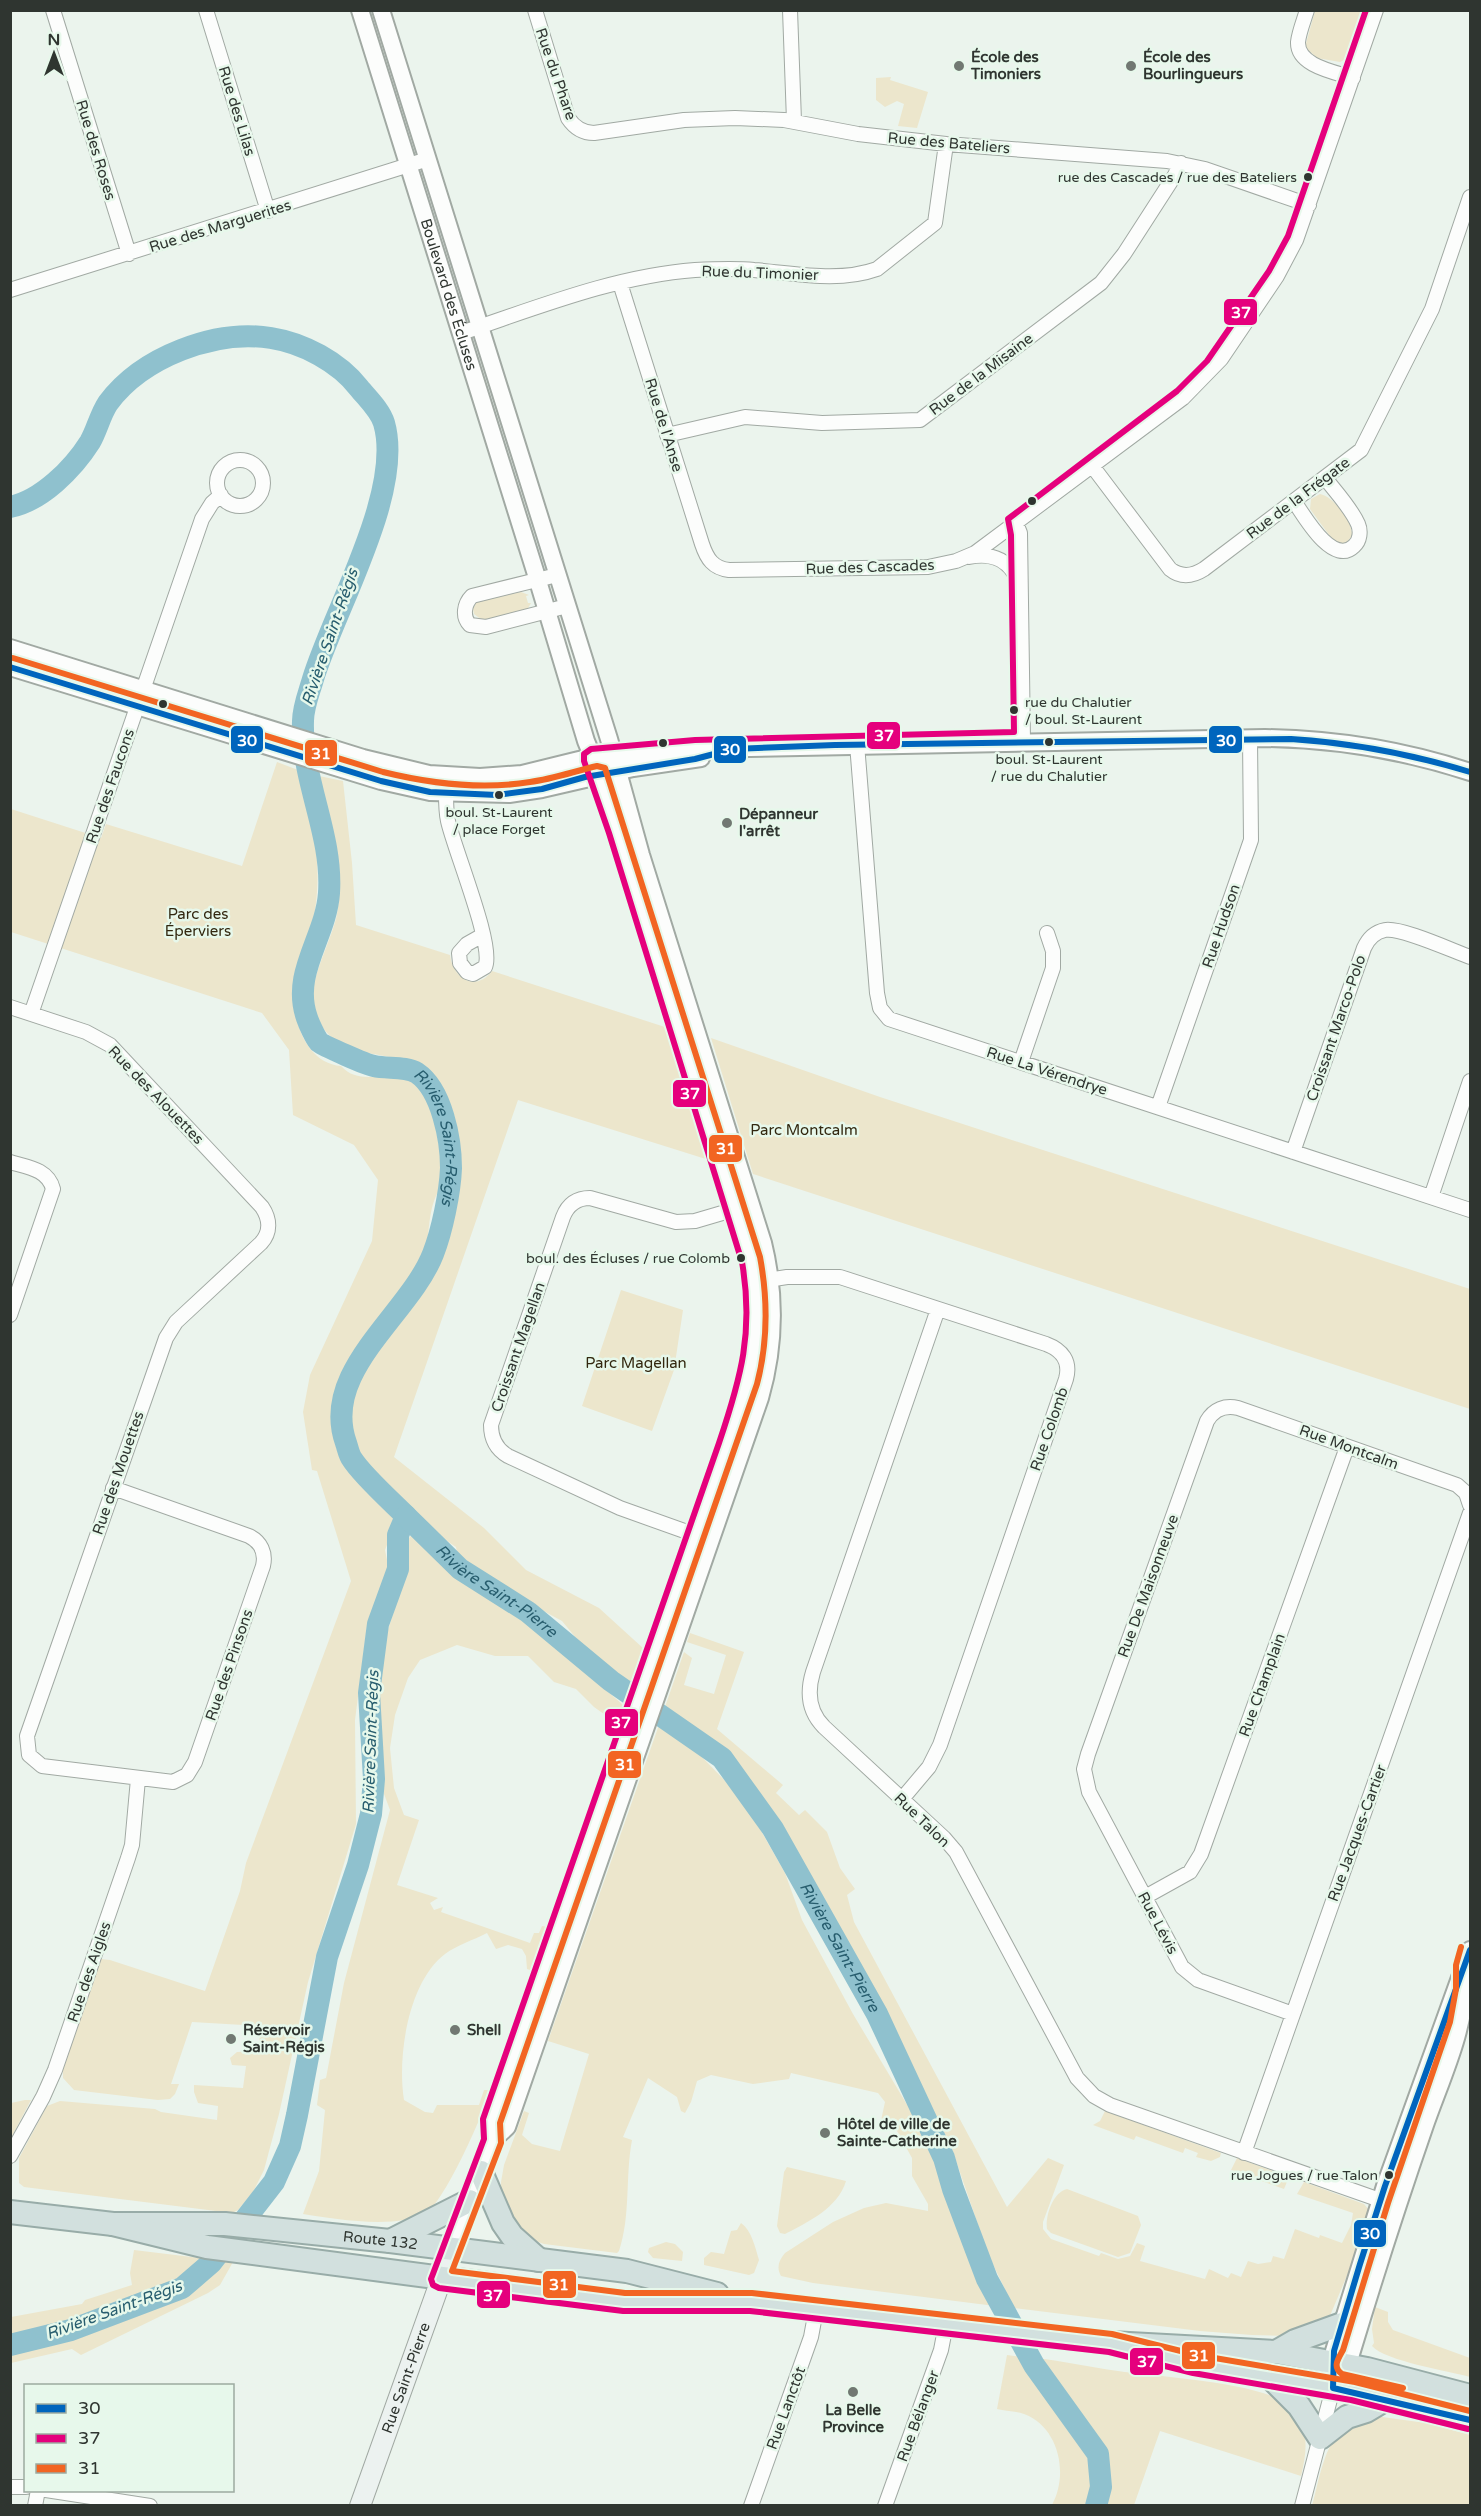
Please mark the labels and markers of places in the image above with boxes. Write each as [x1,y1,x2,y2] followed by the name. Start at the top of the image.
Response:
[970,47,1041,83] place label: École des Timoniers
[1143,47,1243,84] place label: École des Bourlingueurs
[952,59,966,73] marker: École des Timoniers
[1124,59,1138,73] marker: École des Bourlingueurs
[1058,169,1297,186] place label: rue des Cascades / rue des Bateliers
[1302,171,1314,183] marker: rue des Cascades / rue des Bateliers
[1026,495,1038,507] unlabelled marker
[1025,694,1143,728] place label: rue du Chalutier / boul. St-Laurent
[157,698,169,710] unlabelled marker
[1008,704,1020,716] marker: rue du Chalutier / boul. St-Laurent
[1043,736,1055,748] marker: boul. St-Laurent / rue du Chalutier
[657,737,669,749] unlabelled marker
[991,751,1108,785] place label: boul. St-Laurent / rue du Chalutier
[493,789,505,801] marker: boul. St-Laurent / place Forget
[445,804,553,838] place label: boul. St-Laurent / place Forget
[739,805,818,840] place label: Dépanneur l'arrêt
[720,816,734,830] marker: Dépanneur l'arrêt
[526,1250,730,1267] place label: boul. des Écluses / rue Colomb
[735,1252,747,1264] marker: boul. des Écluses / rue Colomb
[243,2021,325,2057] place label: Réservoir Saint-Régis
[467,2021,501,2039] place label: Shell
[448,2023,462,2037] marker: Shell
[224,2032,238,2046] marker: Réservoir Saint-Régis
[837,2115,957,2150] place label: Hôtel de ville de Sainte-Catherine
[818,2126,832,2140] marker: Hôtel de ville de Sainte-Catherine
[1231,2167,1378,2184] place label: rue Jogues / rue Talon
[1383,2169,1395,2181] marker: rue Jogues / rue Talon
[846,2385,860,2399] marker: La Belle Province
[822,2401,884,2436] place label: La Belle Province

